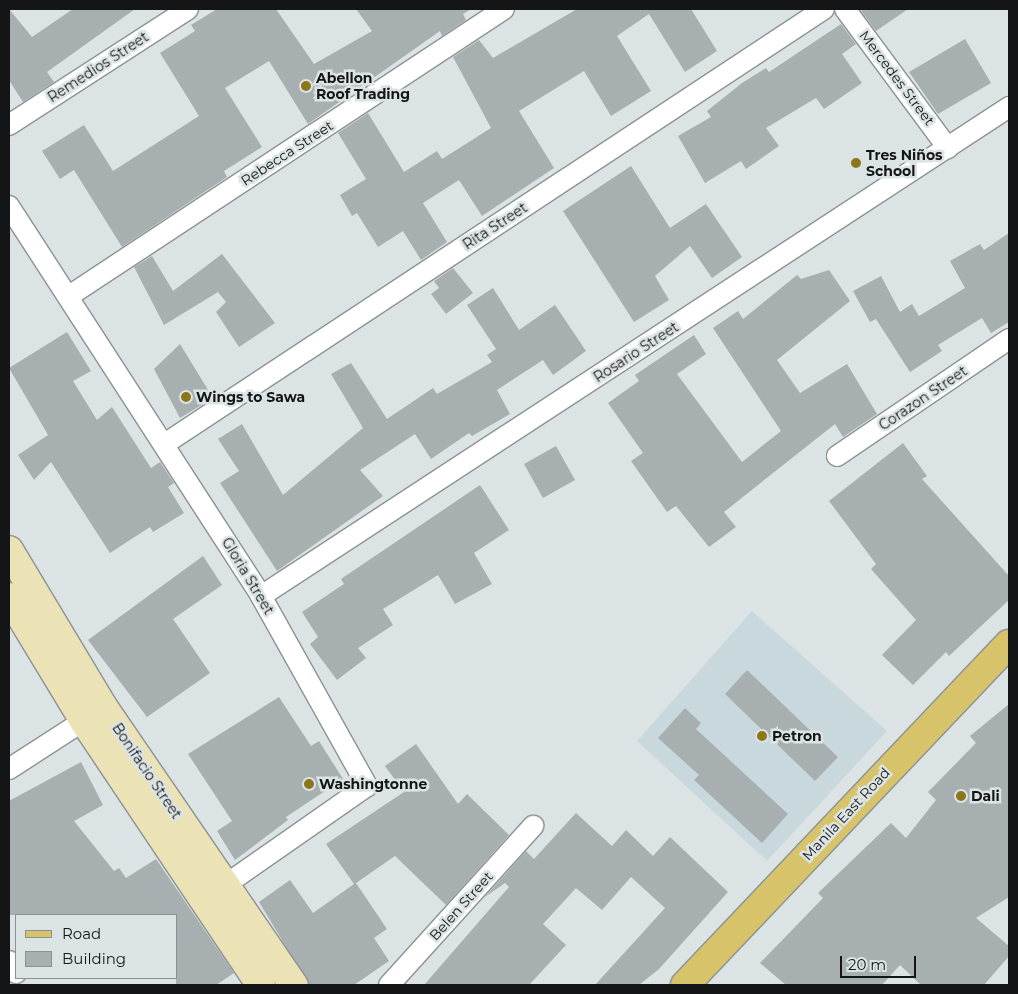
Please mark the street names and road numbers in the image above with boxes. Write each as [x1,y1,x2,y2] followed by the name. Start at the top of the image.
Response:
[856,27,938,129] street label: Mercedes Street
[44,28,152,106] street label: Remedios Street
[238,117,336,189] street label: Rebecca Street
[460,199,530,253] street label: Rita Street
[590,318,682,386] street label: Rosario Street
[876,362,970,434] street label: Corazon Street
[218,534,278,618] street label: Gloria Street
[109,720,185,822] street label: Bonifacio Street
[799,764,893,864] street label: Manila East Road
[426,868,496,944] street label: Belen Street

